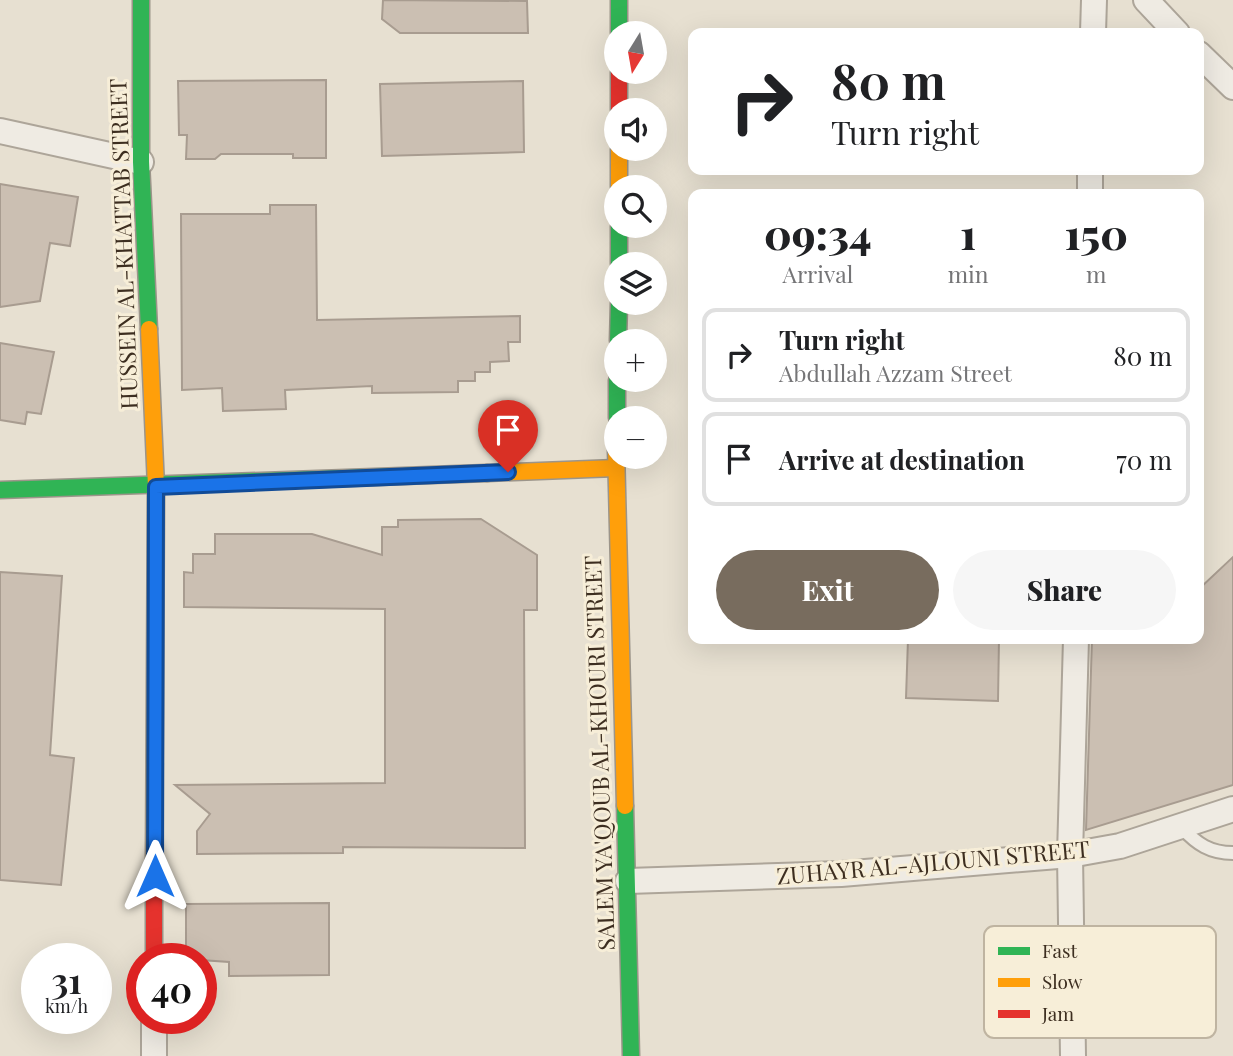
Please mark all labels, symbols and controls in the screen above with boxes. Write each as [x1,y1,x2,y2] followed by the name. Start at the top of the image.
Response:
[604,21,667,84] north arrow
[604,21,667,469] map controls
[831,47,946,112] text: 80 m
[716,56,807,147] icon: right
[101,78,144,410] street label: HUSSEIN AL-KHATTAB STREET
[604,98,667,161] button: sound
[831,110,979,153] text: Turn right
[604,175,667,238] button: search
[764,205,872,261] text: 09:34
[960,205,976,261] text: 1
[1065,205,1128,261] text: 150
[604,252,667,315] button: layers
[782,258,853,289] text: Arrival
[948,258,989,289] text: min
[1086,258,1106,289] text: m
[779,322,905,357] text: Turn right
[604,329,667,392] button: +
[720,336,758,374] icon: right
[1113,338,1172,373] text: 80 m
[779,357,1012,388] text: Abdullah Azzam Street
[478,400,538,472] pin
[604,406,667,469] button: −
[489,411,527,449] icon: arrive
[720,440,758,478] icon: arrive
[779,442,1025,477] text: Arrive at destination
[1116,442,1172,477] text: 70 m
[716,550,939,630] button: Exit
[953,550,1176,630] button: Share
[576,555,621,951] street label: SALEM YA'QOUB AL-KHOURI STREET
[775,832,1091,891] street label: ZUHAYR AL-AJLOUNI STREET
[118,839,192,913] position arrow
[984,926,1216,1038] legend
[1042,937,1078,963] text: Fast
[126,943,217,1034] speed limit sign: 40
[51,956,82,1003] text: 31
[1042,968,1083,994] text: Slow
[45,994,88,1018] text: km/h
[1041,1000,1074,1026] text: Jam

